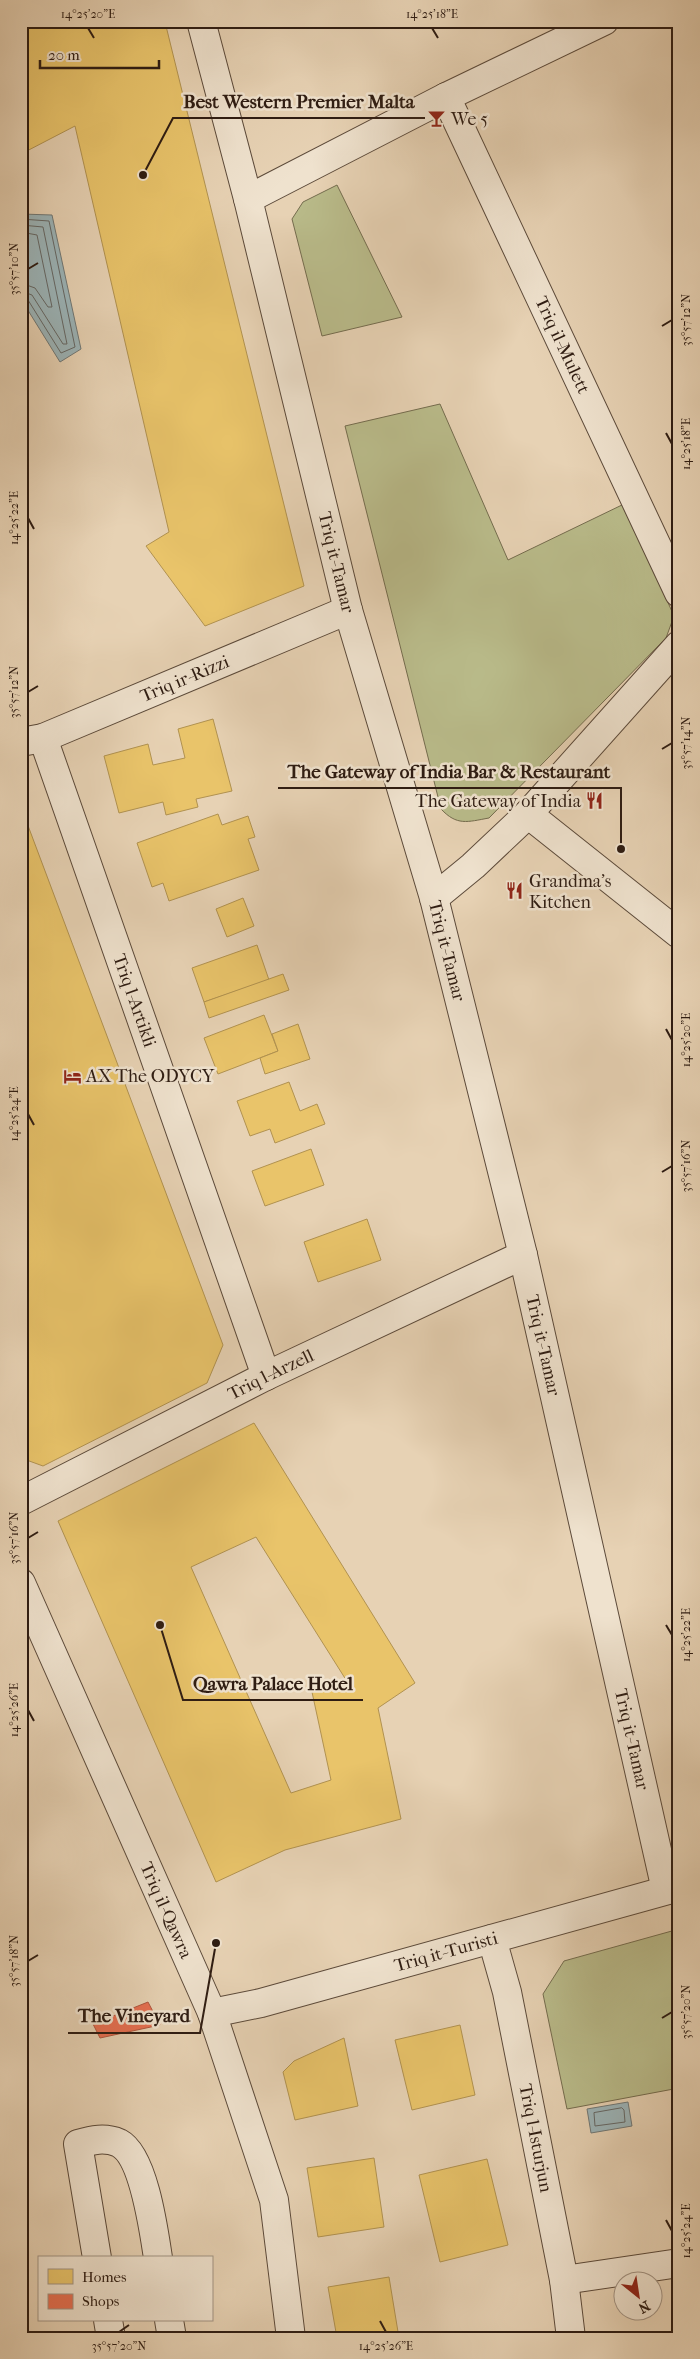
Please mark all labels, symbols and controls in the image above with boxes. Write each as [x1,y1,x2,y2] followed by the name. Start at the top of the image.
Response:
[61,7,115,21] text: 14°25'20"E
[406,7,458,21] text: 14°25'18"E
[40,38,159,70] scale bar
[48,46,80,64] text: 20 m
[173,84,425,118] callout: Best Western Premier Malta
[183,91,416,113] text: Best Western Premier Malta
[427,109,447,129] bar icon: We 5
[450,109,488,130] place label: We 5
[7,243,21,295] text: 35°57'10"N
[530,293,594,398] street label: Triq il-Mulett
[679,294,693,346] text: 35°57'12"N
[679,418,693,470] text: 14°25'18"E
[7,491,21,545] text: 14°25'22"E
[314,510,358,615] street label: Triq it-Tamar
[137,651,233,707] street label: Triq ir-Rizzi
[7,666,21,718] text: 35°57'12"N
[679,716,693,770] text: 35°57'14"N
[278,754,621,788] callout: The Gateway of India Bar & Restaurant
[287,761,611,783] text: The Gateway of India Bar & Restaurant
[415,791,582,812] place label: The Gateway of India
[585,791,605,811] restaurant icon: The Gateway of India
[529,871,612,913] place label: Grandma's Kitchen
[505,881,525,901] restaurant icon: Grandma's Kitchen
[424,898,469,1004] street label: Triq it-Tamar
[108,951,160,1051] street label: Triq l-Artikli
[679,1013,693,1067] text: 14°25'20"E
[62,1066,82,1086] hotel icon: AX The ODYCY
[85,1066,215,1087] place label: AX The ODYCY
[7,1087,21,1141] text: 14°25'24"E
[679,1140,693,1192] text: 35°57'16"N
[521,1293,564,1398] street label: Triq it-Tamar
[225,1345,317,1405] street label: Triq l-Arzell
[7,1512,21,1564] text: 35°57'16"N
[679,1608,693,1662] text: 14°25'22"E
[183,1666,363,1700] callout: Qawra Palace Hotel
[193,1673,354,1695] text: Qawra Palace Hotel
[7,1683,21,1737] text: 14°25'26"E
[610,1687,653,1792] street label: Triq it-Tamar
[135,1859,197,1962] street label: Triq il-Qawra
[392,1928,501,1977] street label: Triq it-Turisti
[7,1935,21,1987] text: 35°57'18"N
[679,1985,693,2039] text: 35°57'20"N
[68,1999,200,2033] callout: The Vineyard
[77,2005,191,2027] text: The Vineyard
[514,2082,557,2195] street label: Triq l-Isturjun
[679,2204,693,2258] text: 14°25'24"E
[38,2256,212,2322] legend
[82,2268,127,2286] text: Homes
[612,2272,662,2322] north arrow
[82,2292,120,2310] text: Shops
[635,2297,653,2317] text: N
[92,2339,146,2353] text: 35°57'20"N
[359,2339,413,2353] text: 14°25'26"E

